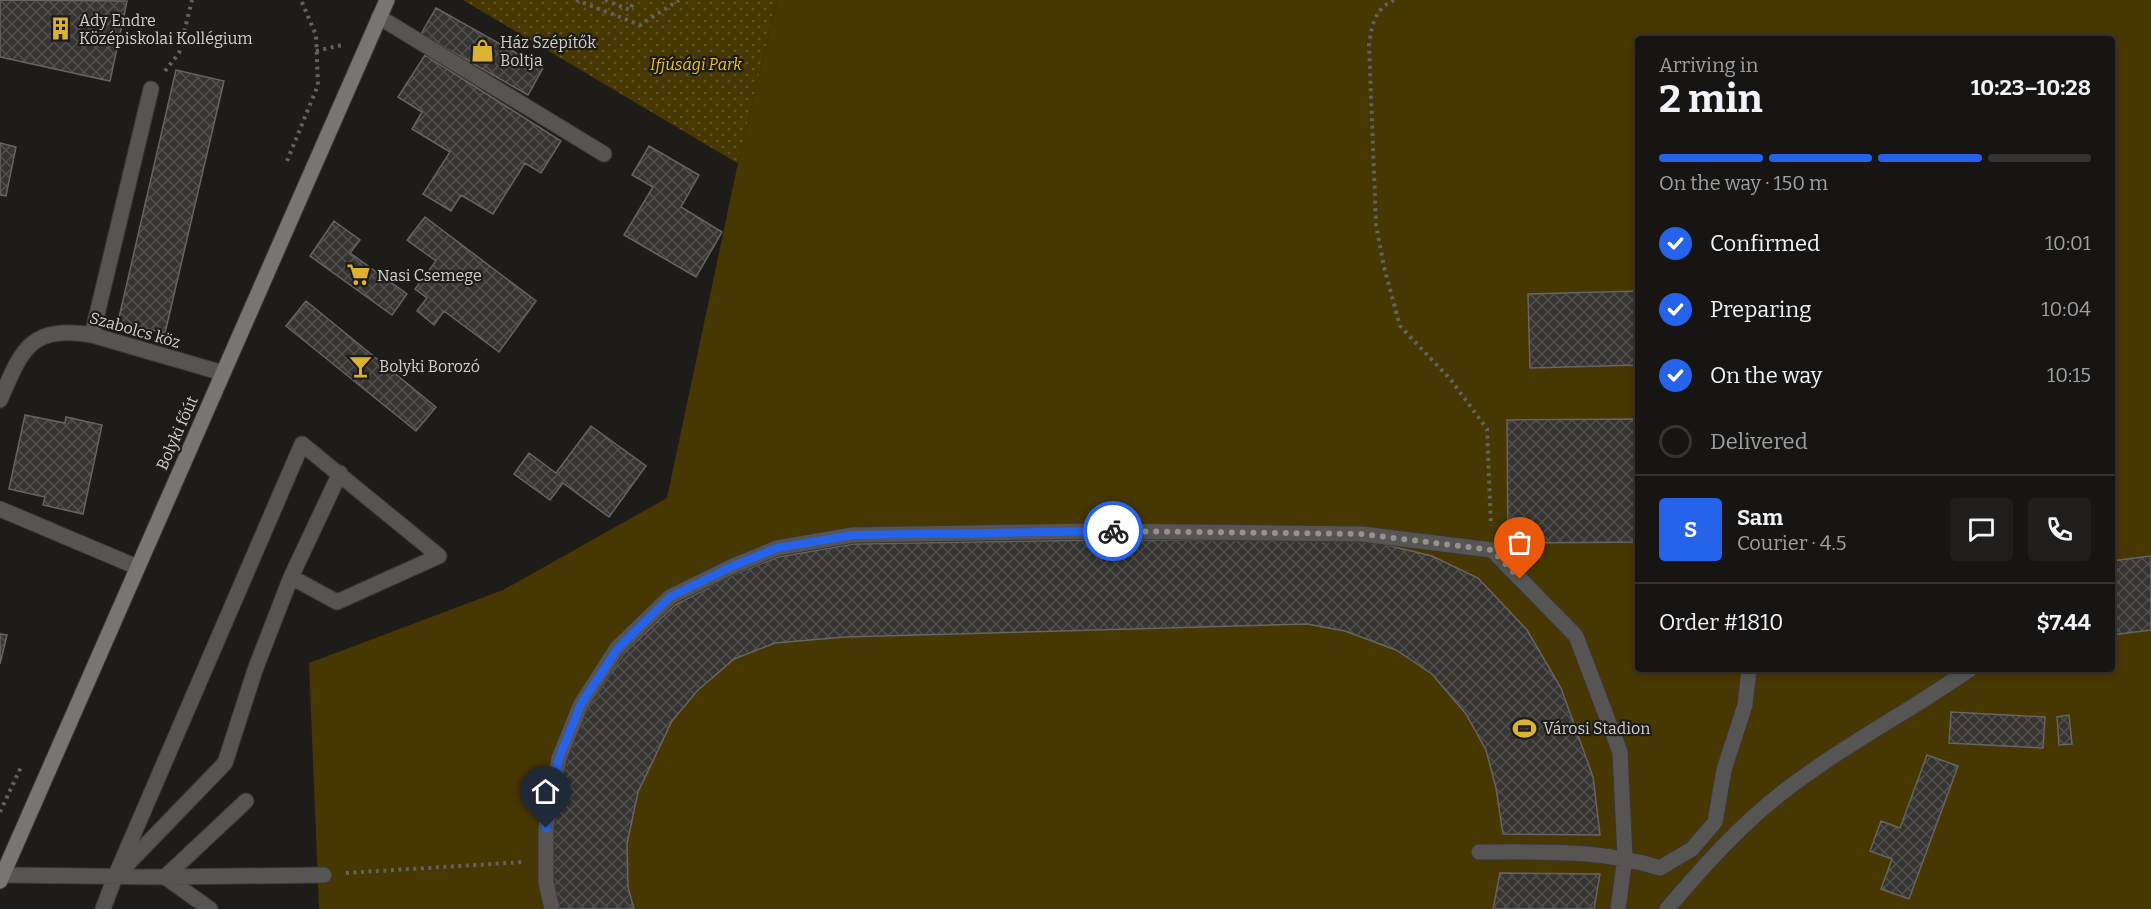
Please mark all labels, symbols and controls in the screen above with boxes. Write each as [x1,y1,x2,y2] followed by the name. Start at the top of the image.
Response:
[79,11,253,48] place label: Ady Endre Középiskolai Kollégium
[48,16,74,42] building icon: Ady Endre Középiskolai Kollégium
[500,33,596,70] place label: Ház Szépítők Boltja
[469,38,495,64] shop icon: Ház Szépítők Boltja
[1659,53,1758,77] text: Arriving in
[650,55,742,74] park label: Ifjúsági Park
[1971,74,2091,101] text: 10:23–10:28
[1659,76,1763,122] text: 2 min
[1659,171,1828,195] text: On the way · 150 m
[1659,227,1692,260] icon: check
[1710,230,1820,257] text: Confirmed
[2045,231,2091,255] text: 10:01
[346,262,372,288] supermarket icon: Nasi Csemege
[377,266,482,285] place label: Nasi Csemege
[1659,293,1692,326] icon: check
[1710,296,1812,323] text: Preparing
[2041,297,2091,321] text: 10:04
[87,308,183,352] street label: Szabolcs köz
[348,353,374,379] bar icon: Bolyki Borozó
[379,357,480,376] place label: Bolyki Borozó
[1659,359,1692,392] icon: check
[1710,362,1822,389] text: On the way
[2047,363,2091,387] text: 10:15
[152,393,202,473] street label: Bolyki főút
[1710,428,1808,455] text: Delivered
[1950,498,2013,561] button: chat
[2028,498,2091,561] button: phone
[1083,501,1143,561] courier
[1737,504,1783,531] text: Sam
[1097,515,1130,548] icon: bike
[1684,516,1697,543] text: S
[1494,517,1545,579] pin
[1503,526,1536,559] icon: bag
[1737,531,1846,555] text: Courier · 4.5
[1659,609,1783,636] text: Order #1810
[2037,609,2091,636] text: $7.44
[1512,715,1538,741] sports icon: Városi Stadion
[1543,719,1650,738] place label: Városi Stadion
[520,766,571,828] pin
[529,775,562,808] icon: home

